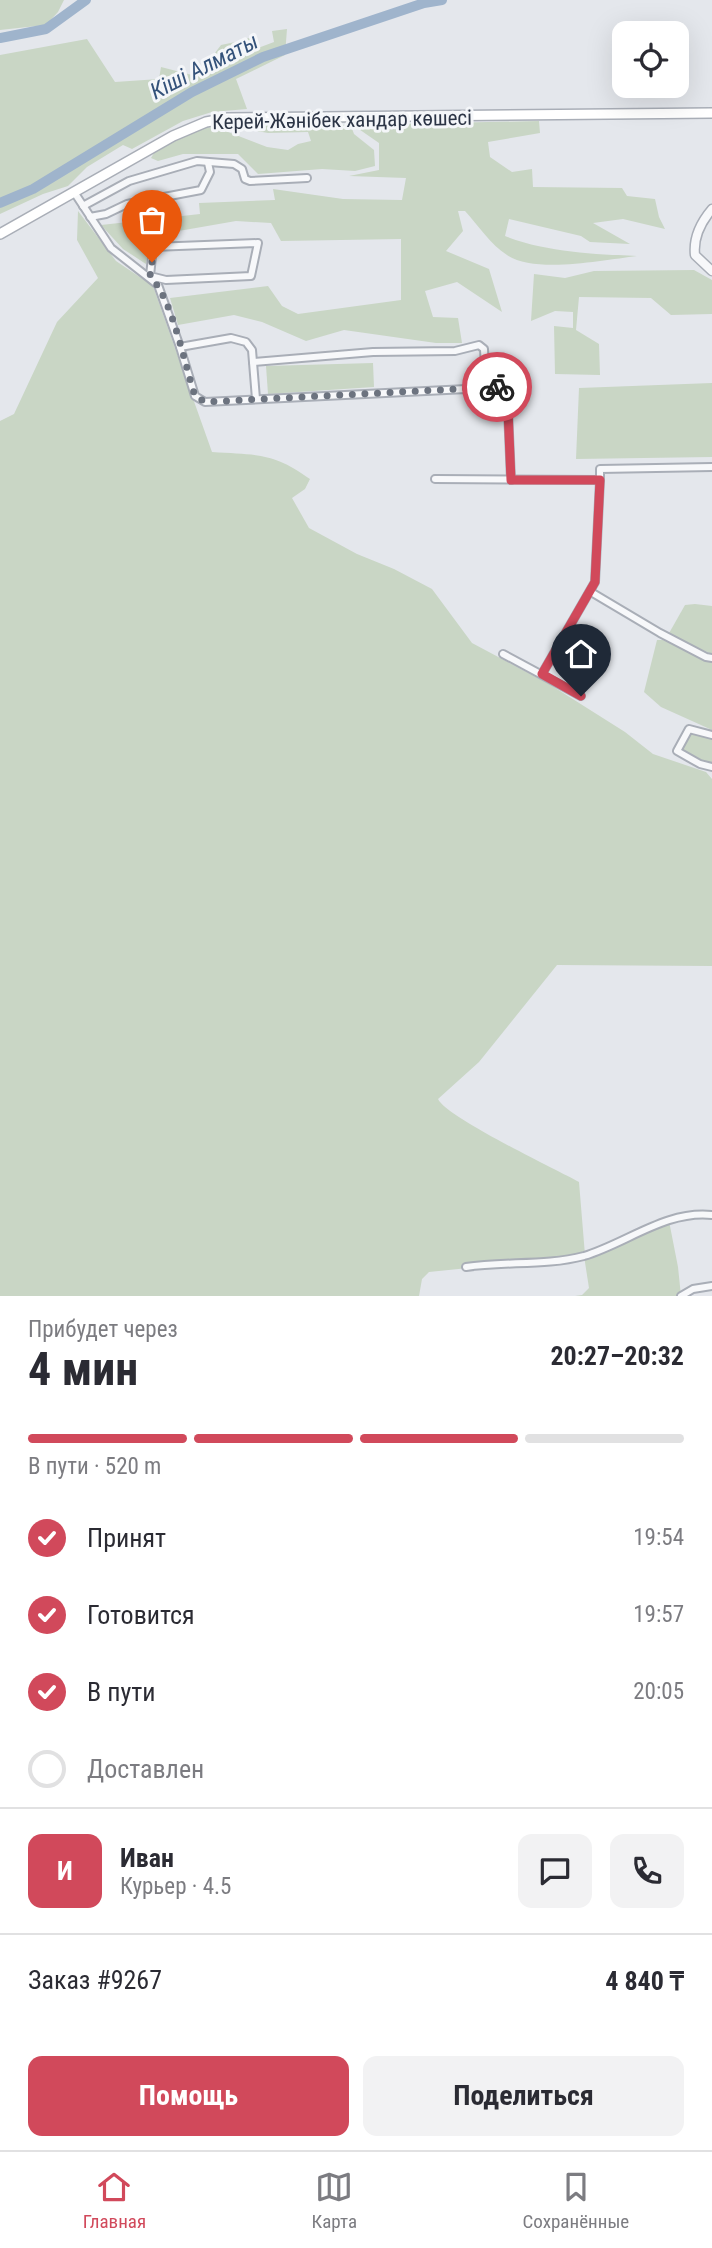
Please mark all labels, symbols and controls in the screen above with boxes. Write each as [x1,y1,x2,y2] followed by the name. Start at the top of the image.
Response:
[612,21,689,98] map controls
[612,21,689,98] button: locate
[146,28,263,105] water label: Кіші Алматы
[212,106,472,134] street label: Керей-Жәнібек хандар көшесі
[122,190,182,262] pin
[133,201,171,239] icon: bag
[462,352,532,422] courier
[478,368,516,406] icon: bike
[551,624,611,696] pin
[562,635,600,673] icon: home
[28,1316,178,1343] text: Прибудет через
[550,1341,684,1371] text: 20:27–20:32
[28,1342,138,1396] text: 4 мин
[28,1453,161,1480] text: В пути · 520 m
[28,1519,66,1557] icon: check
[87,1523,166,1553] text: Принят
[633,1524,684,1551] text: 19:54
[28,1596,66,1634] icon: check
[87,1600,195,1630] text: Готовится
[633,1601,684,1628] text: 19:57
[28,1673,66,1711] icon: check
[87,1677,156,1707] text: В пути
[633,1678,684,1705] text: 20:05
[87,1754,204,1784] text: Доставлен
[518,1834,592,1908] button: chat
[610,1834,684,1908] button: phone
[120,1843,174,1873] text: Иван
[57,1856,73,1886] text: И
[120,1873,231,1900] text: Курьер · 4.5
[28,1965,162,1995] text: Заказ #9267
[605,1966,684,1996] text: 4 840 ₸
[28,2056,349,2136] button: Помощь
[363,2056,684,2136] button: Поделиться
[83,2168,146,2233] tab: Главная
[312,2168,357,2233] tab: Карта
[523,2168,629,2233] tab: Сохранённые

